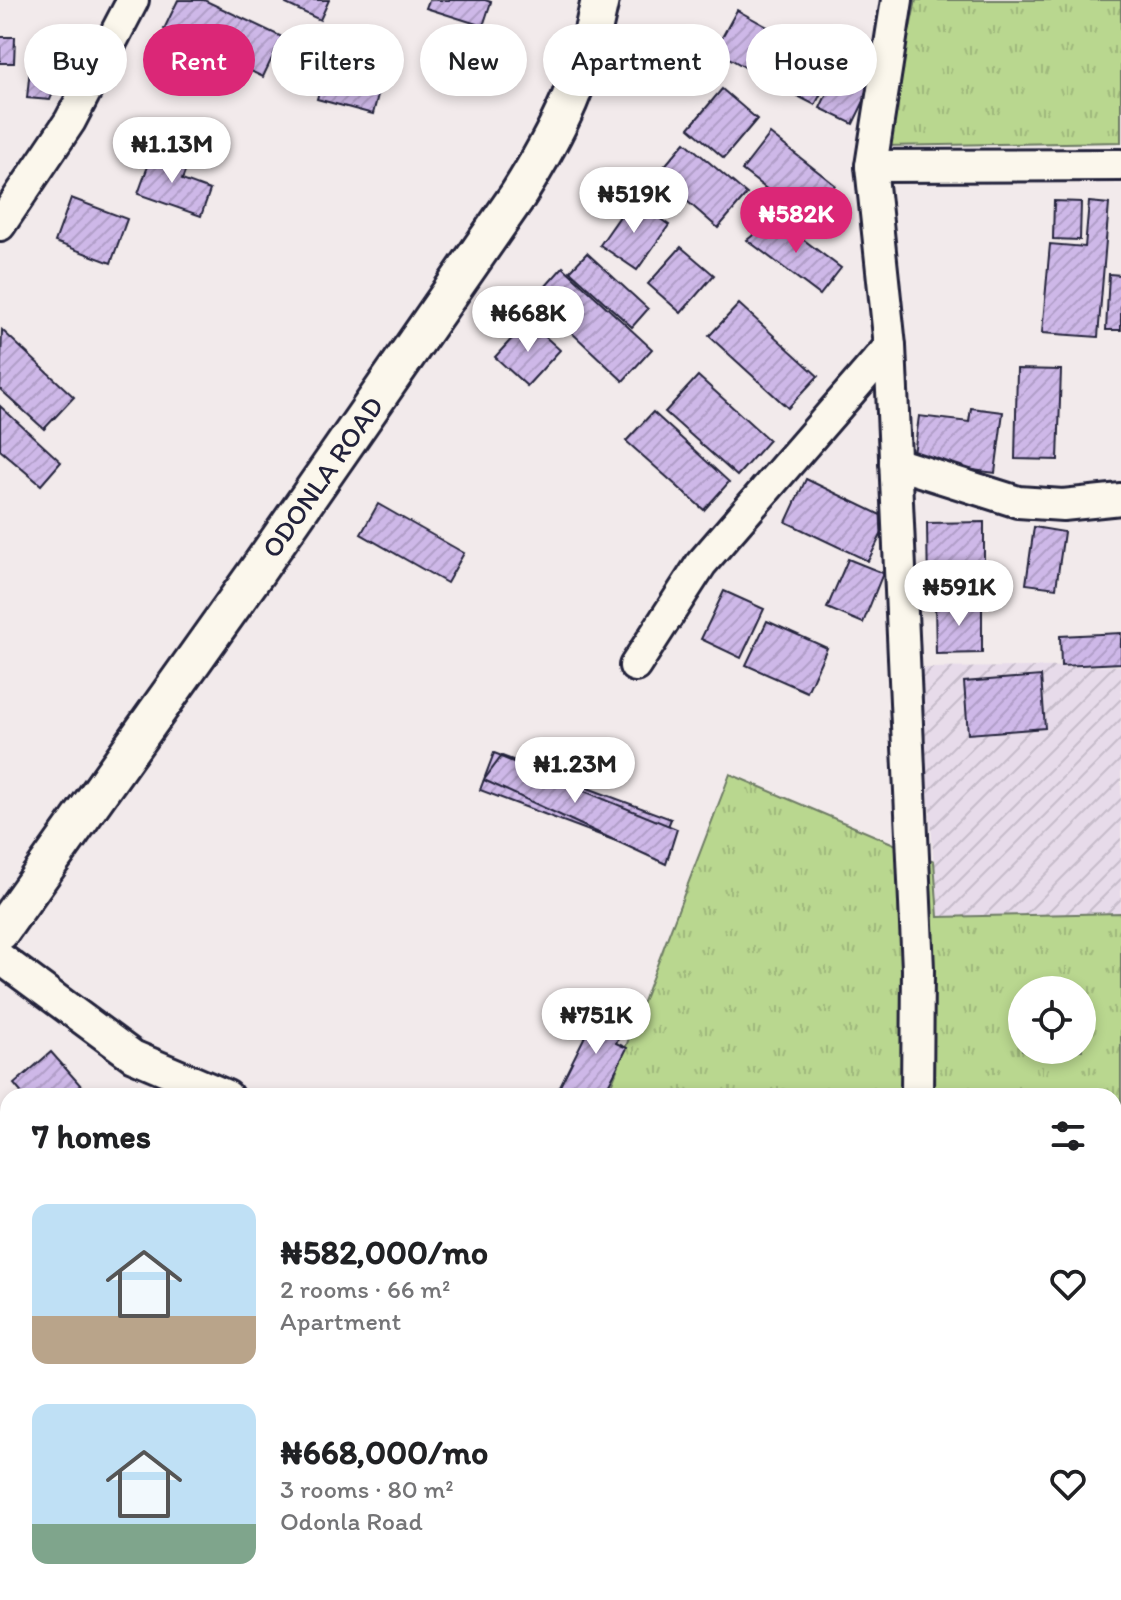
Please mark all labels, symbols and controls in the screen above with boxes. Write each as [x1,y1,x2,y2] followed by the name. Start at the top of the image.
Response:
[24,24,127,96] chip: Buy
[143,24,255,96] chip: Rent
[271,24,404,96] chip: Filters
[420,24,527,96] chip: New
[543,24,730,96] chip: Apartment
[746,24,877,96] chip: House
[107,117,237,185] pin: ₦1.13M
[131,127,213,159] text: ₦1.13M
[578,167,690,235] pin: ₦519K
[597,177,671,209] text: ₦519K
[740,187,852,255] pin: ₦582K
[758,197,834,229] text: ₦582K
[472,286,584,354] pin: ₦668K
[490,296,566,328] text: ₦668K
[254,390,390,564] street label: ODONLA ROAD
[903,560,1015,628] pin: ₦591K
[922,570,996,602] text: ₦591K
[510,737,640,805] pin: ₦1.23M
[533,747,617,779] text: ₦1.23M
[1008,976,1096,1064] map controls
[1008,976,1096,1064] button: locate
[540,988,652,1056] pin: ₦751K
[560,998,632,1030] text: ₦751K
[1046,1114,1090,1158] icon: filters
[32,1116,151,1157] text: 7 homes
[280,1232,488,1273] text: ₦582,000/mo
[96,1236,192,1332] icon: home
[1046,1262,1090,1306] icon: heart
[280,1273,450,1305] text: 2 rooms · 66 m²
[280,1305,401,1337] text: Apartment
[280,1432,488,1473] text: ₦668,000/mo
[96,1436,192,1532] icon: home
[1046,1462,1090,1506] icon: heart
[280,1473,454,1505] text: 3 rooms · 80 m²
[280,1505,423,1537] text: Odonla Road

